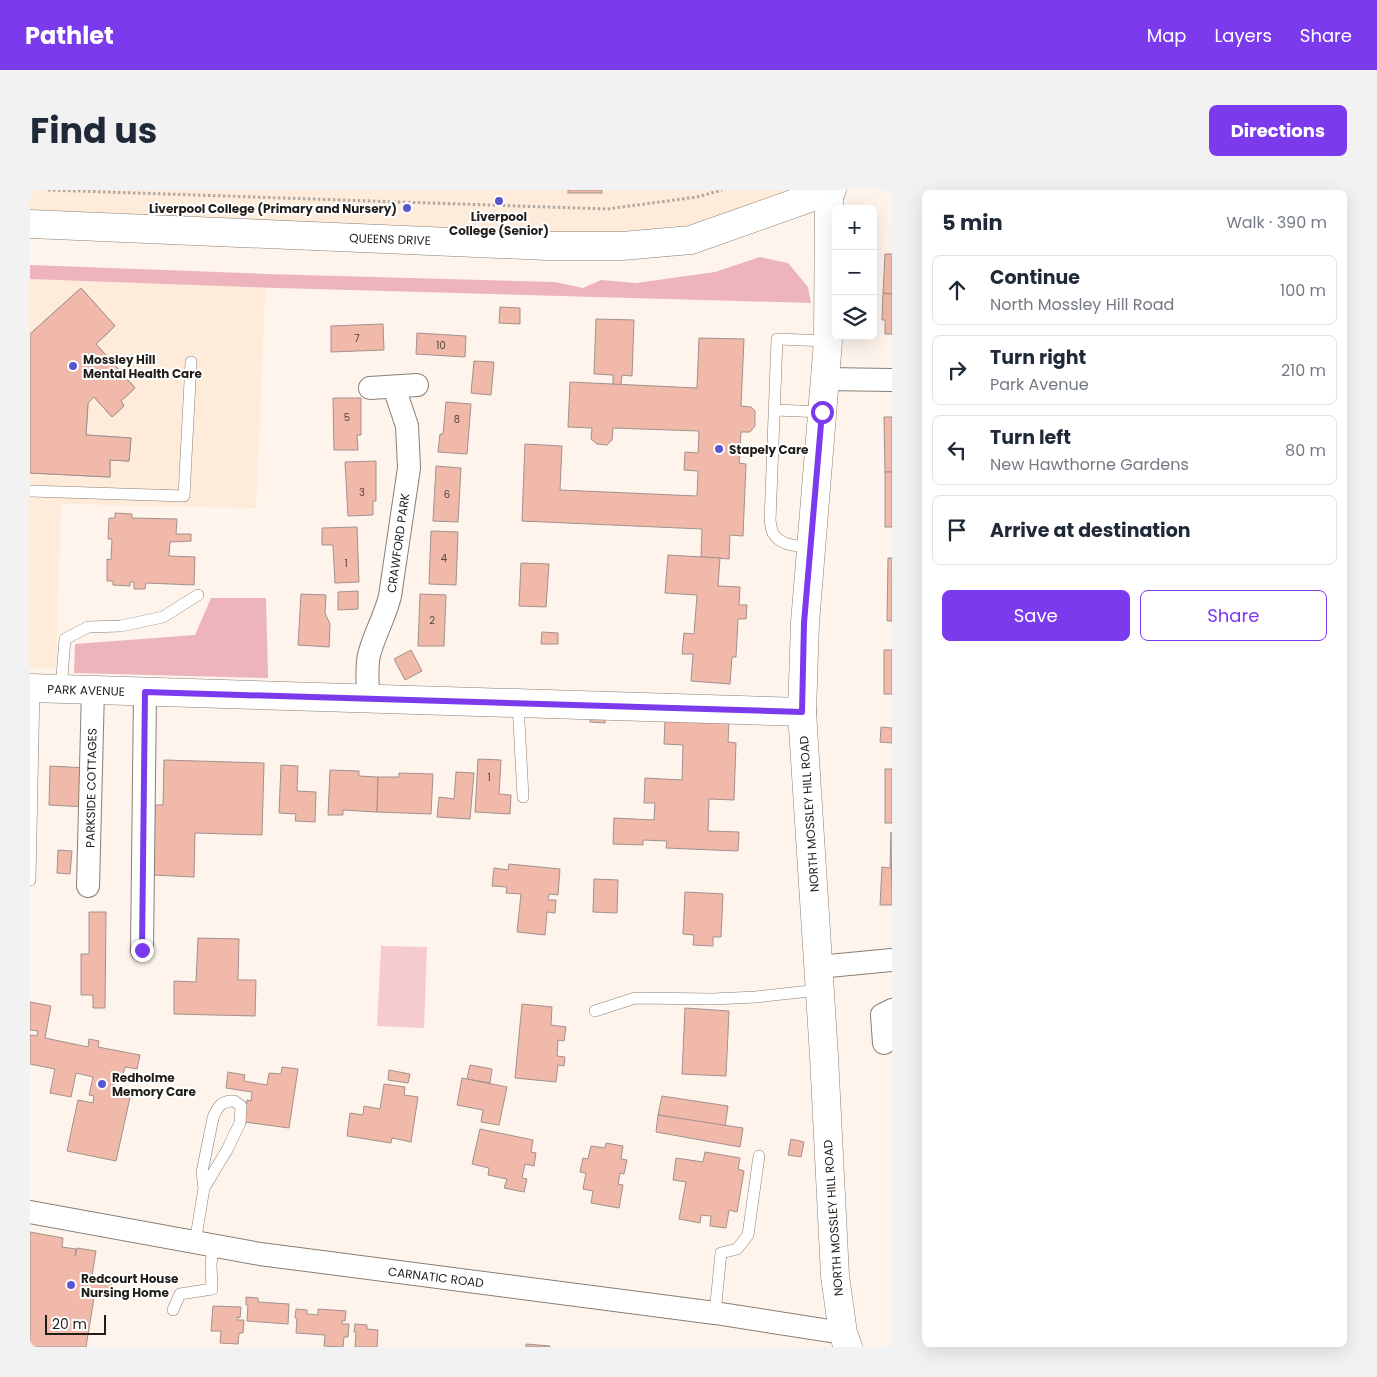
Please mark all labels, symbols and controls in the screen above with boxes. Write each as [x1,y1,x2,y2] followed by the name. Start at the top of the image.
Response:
[25,19,114,52] text: Pathlet
[1147,23,1187,48] text: Map
[1215,23,1272,48] text: Layers
[1300,23,1352,48] text: Share
[1209,105,1347,156] button: Directions
[30,106,157,155] text: Find us
[493,195,505,207] marker: Liverpool College (Senior)
[149,200,397,217] place label: Liverpool College (Primary and Nursery)
[401,202,413,214] marker: Liverpool College (Primary and Nursery)
[832,205,877,340] map controls
[832,205,877,250] button: +
[449,208,549,239] place label: Liverpool College (Senior)
[942,208,1003,237] text: 5 min
[1226,211,1327,234] text: Walk · 390 m
[349,229,431,249] street label: QUEENS DRIVE
[832,250,877,295] button: −
[990,264,1080,291] text: Continue
[943,276,971,304] icon: ahead
[1280,279,1326,302] text: 100 m
[990,293,1174,316] text: North Mossley Hill Road
[832,295,877,340] button: layers
[354,331,360,346] house number: 7
[436,338,446,353] house number: 10
[990,344,1086,371] text: Turn right
[83,351,202,382] place label: Mossley Hill Mental Health Care
[943,356,971,384] icon: right
[1281,359,1326,382] text: 210 m
[67,360,79,372] marker: Mossley Hill Mental Health Care
[990,373,1089,396] text: Park Avenue
[811,401,834,424] route start
[344,410,350,425] house number: 5
[454,412,460,427] house number: 8
[990,424,1071,451] text: Turn left
[943,436,971,464] icon: left
[1285,439,1326,462] text: 80 m
[729,441,809,458] place label: Stapely Care
[713,443,725,455] marker: Stapely Care
[990,453,1189,476] text: New Hawthorne Gardens
[359,485,365,500] house number: 3
[444,487,450,502] house number: 6
[383,492,413,594] street label: CRAWFORD PARK
[943,516,971,544] icon: arrive
[990,517,1191,544] text: Arrive at destination
[441,551,447,566] house number: 4
[344,556,348,571] house number: 1
[942,590,1130,641] button: Save
[1140,590,1327,641] button: Share
[429,613,435,628] house number: 2
[47,680,125,700] street label: PARK AVENUE
[81,728,101,848] street label: PARKSIDE COTTAGES
[795,735,823,893] street label: NORTH MOSSLEY HILL ROAD
[487,770,491,785] house number: 1
[131,939,154,962] route end
[112,1069,196,1100] place label: Redholme Memory Care
[96,1078,108,1090] marker: Redholme Memory Care
[819,1139,847,1297] street label: NORTH MOSSLEY HILL ROAD
[387,1263,485,1291] street label: CARNATIC ROAD
[81,1270,179,1301] place label: Redcourt House Nursing Home
[65,1279,77,1291] marker: Redcourt House Nursing Home
[45,1312,106,1335] scale bar
[52,1314,87,1334] text: 20 m

